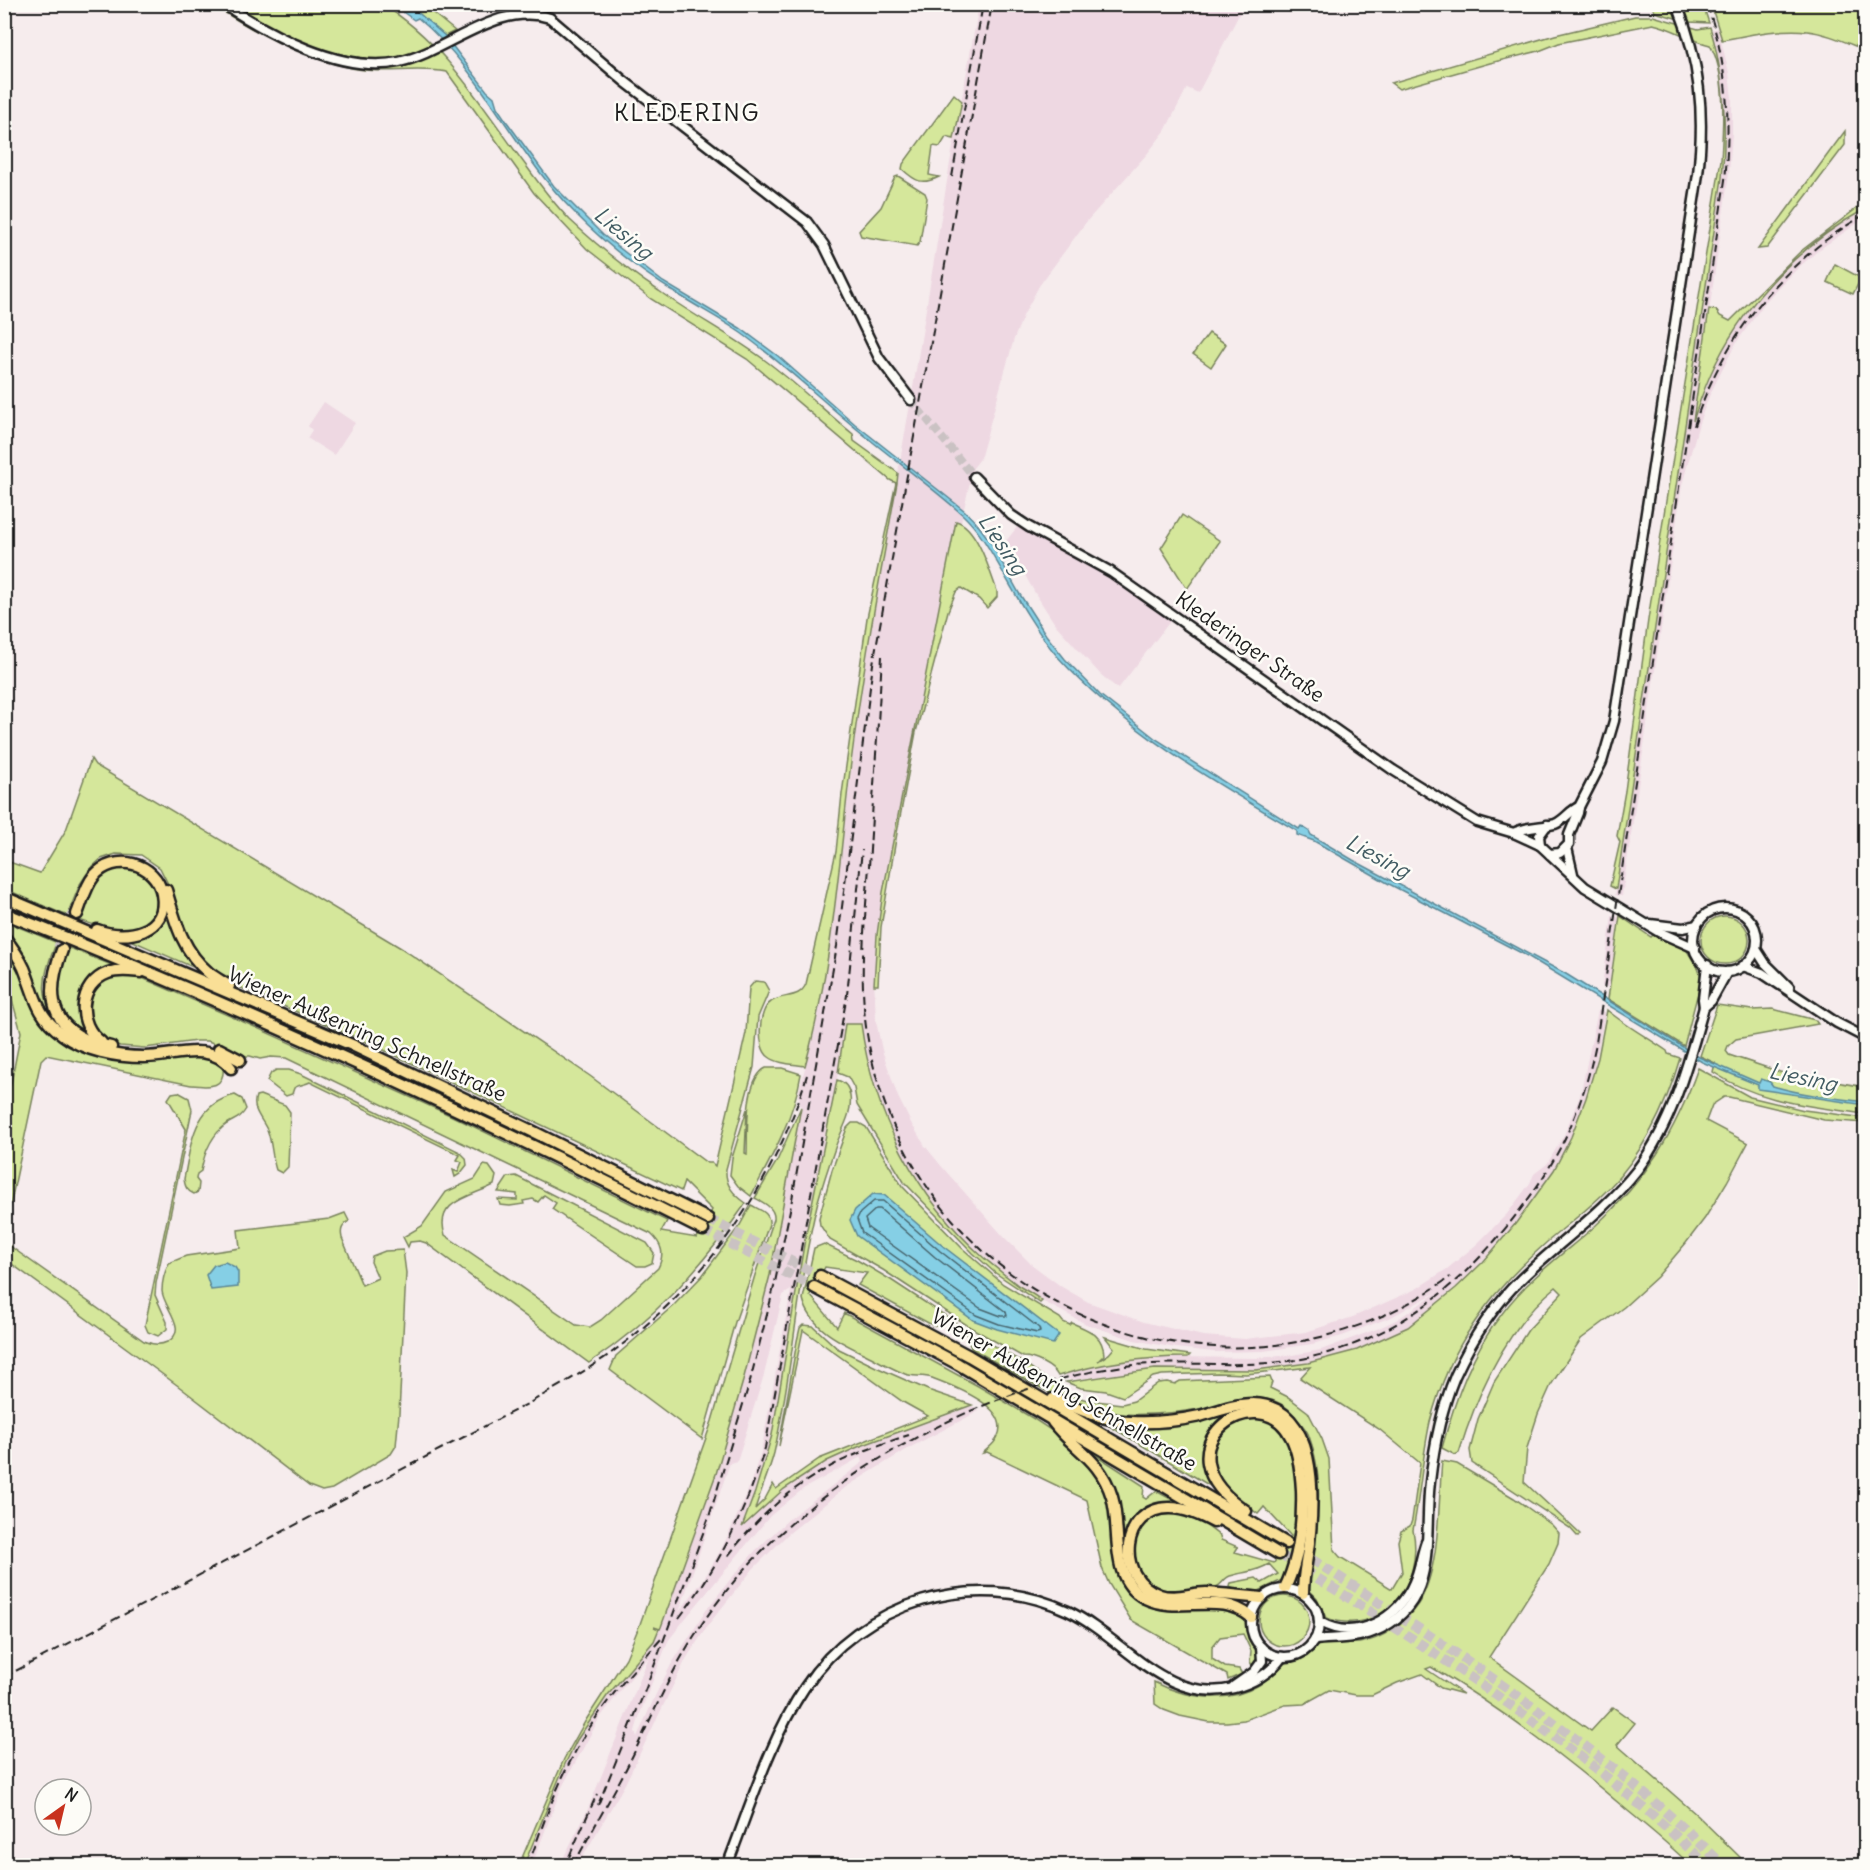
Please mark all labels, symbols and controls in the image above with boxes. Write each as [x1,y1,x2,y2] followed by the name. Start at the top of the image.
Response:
[614,97,760,127] district label: KLEDERING
[589,200,661,267] water label: Liesing
[972,508,1035,582] water label: Liesing
[1170,585,1330,708] street label: Klederinger Straße
[1341,828,1416,885] water label: Liesing
[224,960,511,1107] street label: Wiener Außenring Schnellstraße
[1766,1056,1841,1098] water label: Liesing
[927,1302,1202,1477] street label: Wiener Außenring Schnellstraße
[33,1777,93,1837] north arrow
[61,1783,82,1806] text: N

